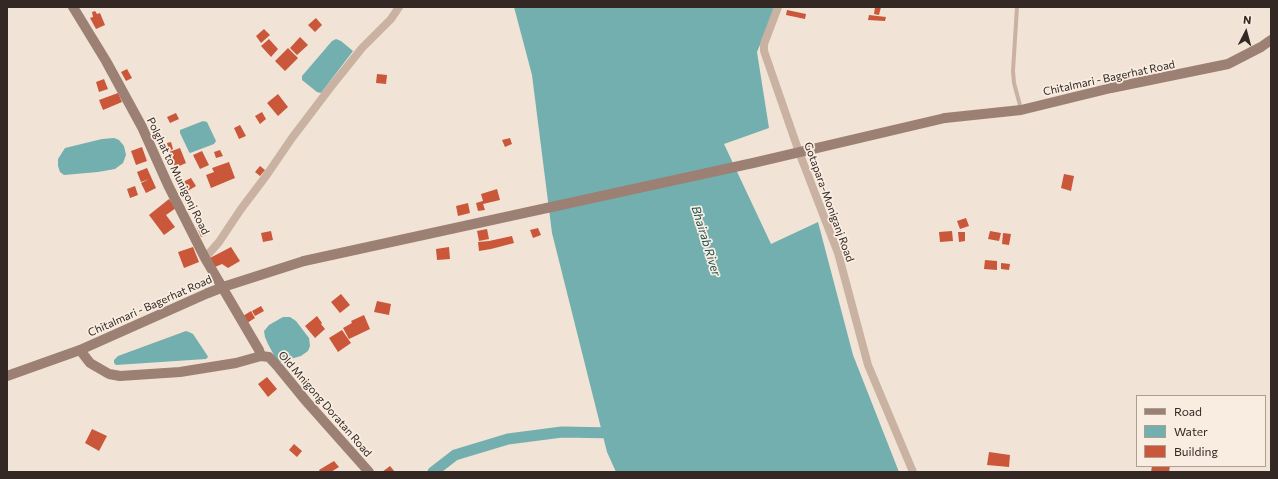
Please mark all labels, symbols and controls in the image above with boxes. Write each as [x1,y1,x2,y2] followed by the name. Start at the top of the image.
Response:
[1226,12,1266,52] north arrow
[1243,13,1252,26] text: N
[1042,58,1176,98] street label: Chitalmari - Bagerhat Road
[144,115,212,237] street label: Polghat to Munigonj Road
[801,140,857,264] street label: Gotapara-Moniganj Road
[688,204,724,278] water label: Bhairab River
[86,273,214,339] street label: Chitalmari - Bagerhat Road
[275,348,375,460] street label: Old Mnigong Doratan Road
[1136,395,1266,467] legend
[1174,404,1202,418] text: Road
[1174,424,1208,438] text: Water
[1174,444,1218,458] text: Building

